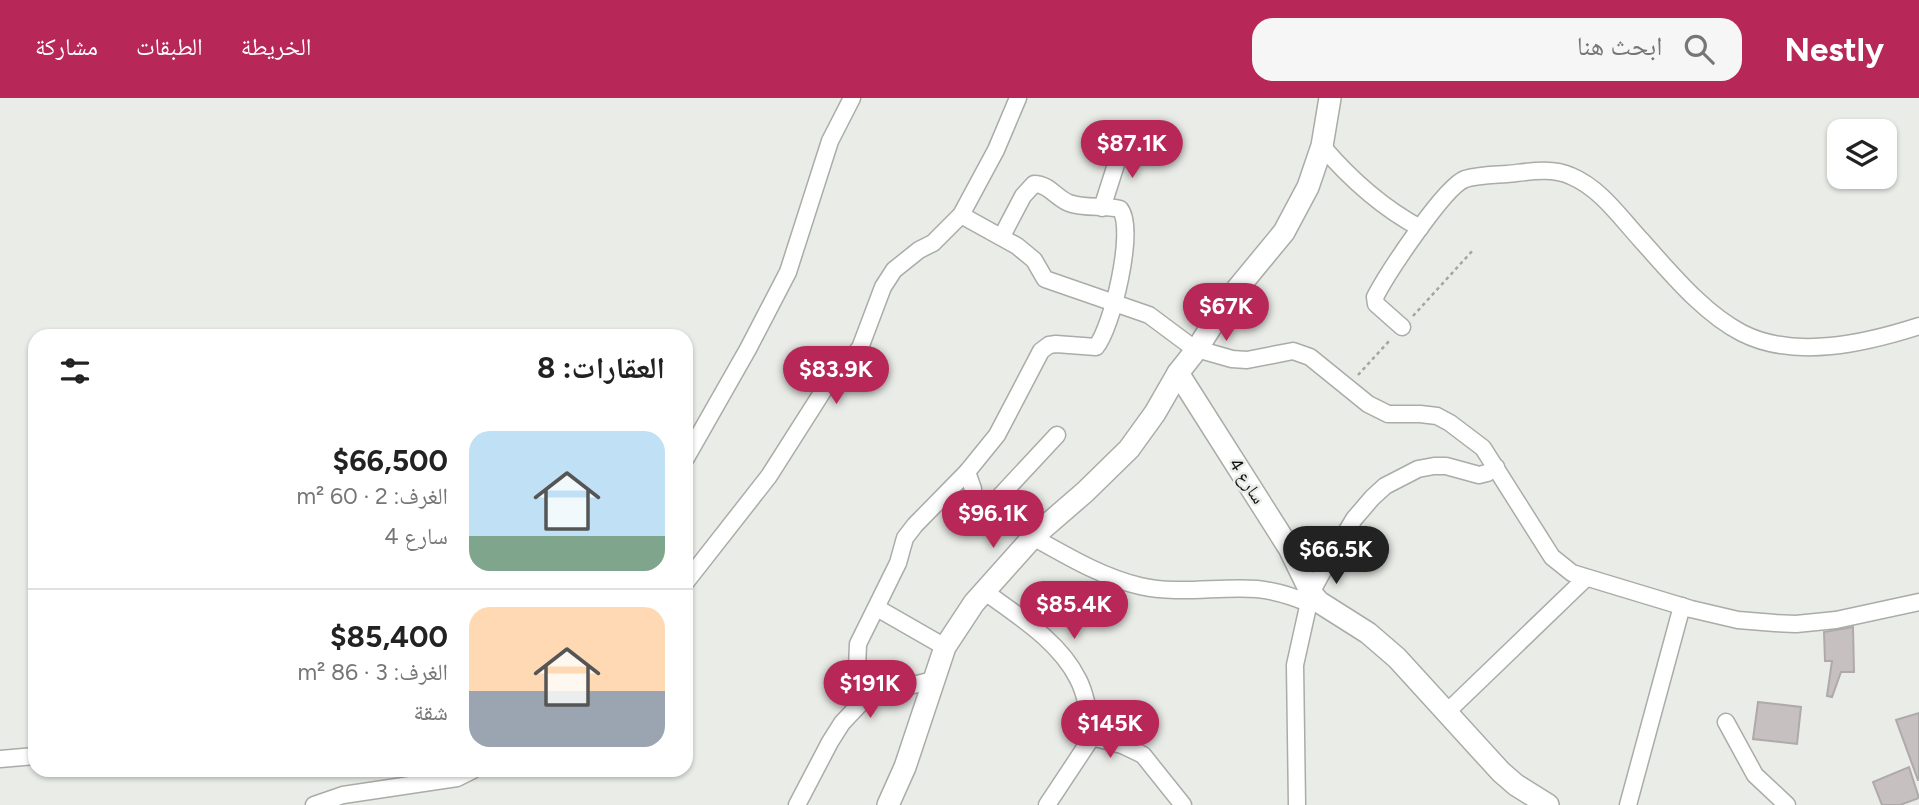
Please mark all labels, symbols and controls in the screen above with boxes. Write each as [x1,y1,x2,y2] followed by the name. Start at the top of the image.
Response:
[1252,18,1742,81] search box
[1577,30,1662,62] text: ابحث هنا
[1680,30,1718,68] icon: search
[1784,30,1884,69] text: Nestly
[35,32,98,61] text: مشاركة
[136,32,203,61] text: الطبقات
[241,32,311,61] text: الخريطة
[1827,119,1897,189] map controls
[1827,119,1897,189] button: layers
[1075,120,1189,180] pin: $87.1K
[1097,129,1167,157] text: $87.1K
[1185,284,1267,343] pin: $67K
[1199,292,1253,320] text: $67K
[779,346,893,406] pin: $83.9K
[537,349,665,386] text: العقارات: 8
[56,352,94,390] icon: filters
[799,355,873,383] text: $83.9K
[333,442,448,479] text: $66,500
[1224,454,1270,508] street label: سارع 4
[525,459,609,543] icon: home
[296,482,448,510] text: الغرف: 2 · 60 m²
[936,490,1050,550] pin: $96.1K
[958,499,1028,527] text: $96.1K
[384,522,448,550] text: سارع 4
[1279,526,1393,586] pin: $66.5K
[1299,535,1373,563] text: $66.5K
[1017,582,1131,641] pin: $85.4K
[1036,590,1112,618] text: $85.4K
[330,618,448,655] text: $85,400
[525,635,609,719] icon: home
[297,658,448,686] text: الغرف: 3 · 86 m²
[821,660,919,720] pin: $191K
[840,669,900,697] text: $191K
[414,698,448,726] text: شقة
[1061,700,1159,760] pin: $145K
[1077,709,1143,737] text: $145K

